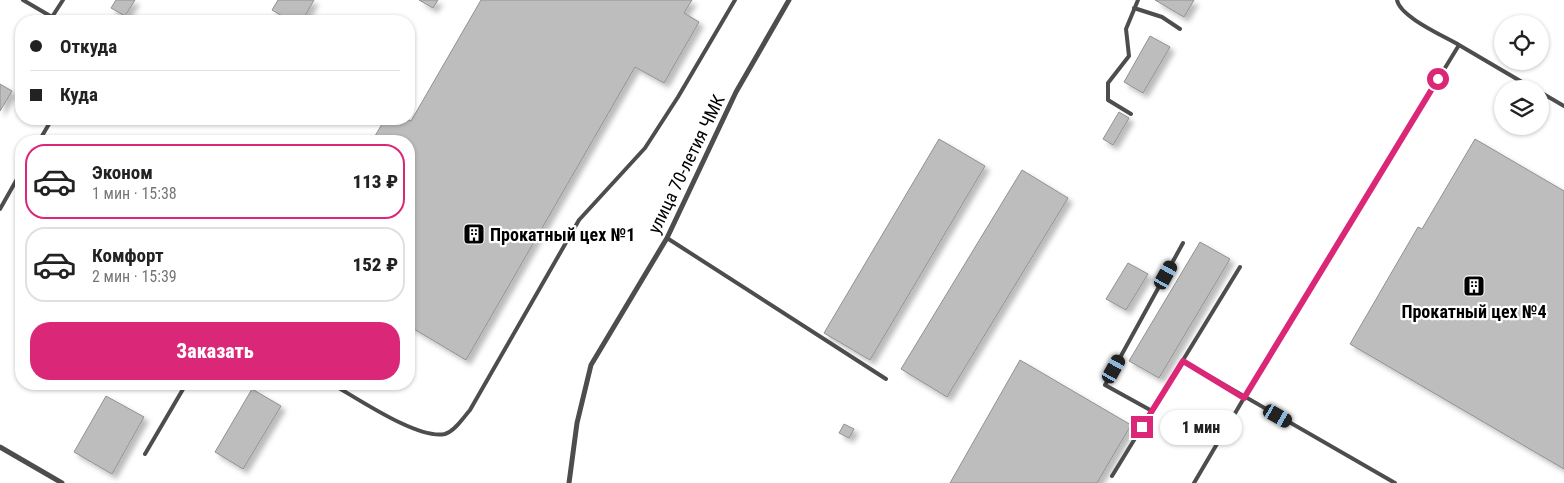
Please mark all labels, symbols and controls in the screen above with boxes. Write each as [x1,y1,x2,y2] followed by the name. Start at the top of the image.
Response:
[1494,15,1549,135] map controls
[1494,15,1549,70] button: locate
[60,35,117,58] text: Откуда
[1427,68,1449,90] route start
[1494,80,1549,135] button: layers
[60,83,98,106] text: Куда
[643,91,729,237] street label: улица 70-летия ЧМК
[32,159,77,204] icon: car
[92,161,153,184] text: Эконом
[353,170,398,193] text: 113 ₽
[92,184,177,203] text: 1 мин · 15:38
[462,222,486,246] building icon: Прокатный цех №1
[490,224,635,245] place label: Прокатный цех №1
[32,242,77,287] icon: car
[92,244,164,267] text: Комфорт
[353,253,398,276] text: 152 ₽
[1152,258,1179,292] car
[92,267,177,286] text: 2 мин · 15:39
[1462,274,1486,298] building icon: Прокатный цех №4
[1401,301,1547,322] place label: Прокатный цех №4
[30,322,400,380] button: Заказать
[1100,352,1127,386] car
[1261,402,1294,430] car
[1160,410,1242,444] callout: 1 мин
[1131,416,1153,438] route end
[1182,418,1220,437] text: 1 мин

